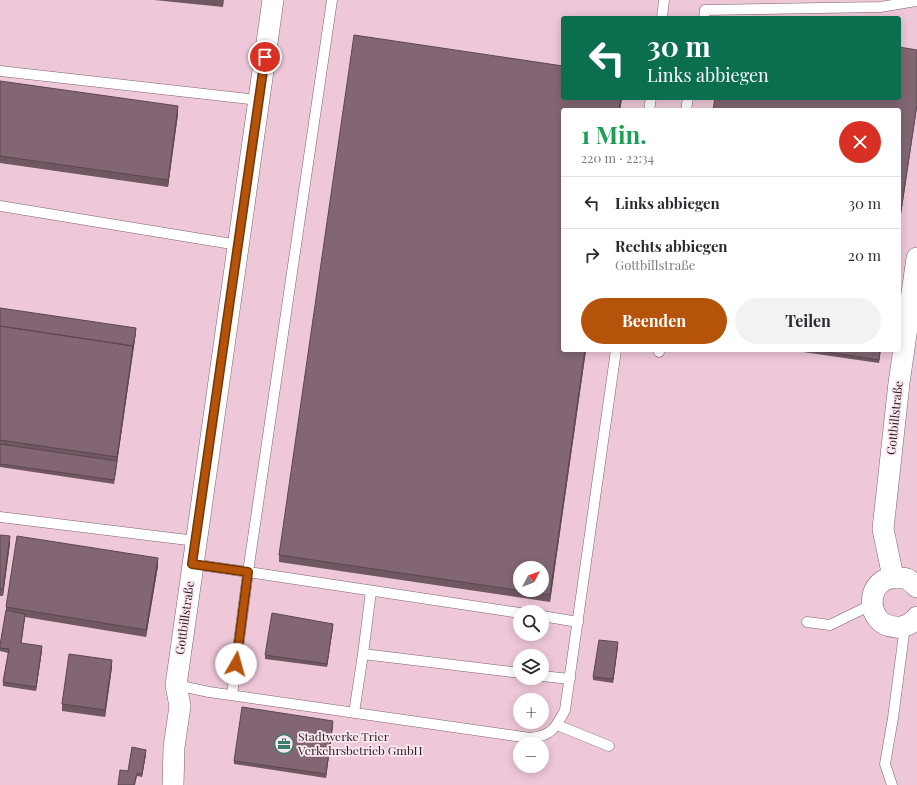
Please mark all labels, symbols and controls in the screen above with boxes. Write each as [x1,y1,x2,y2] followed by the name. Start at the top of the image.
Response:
[647,27,711,64] text: 30 m
[581,32,633,84] icon: left
[248,40,282,74] pin
[254,46,276,68] icon: arrive
[647,63,769,87] text: Links abbiegen
[581,118,647,150] text: 1 Min.
[839,121,881,163] button: close
[581,149,654,166] text: 220 m · 22:34
[581,192,603,214] icon: left
[615,193,720,213] text: Links abbiegen
[848,193,881,213] text: 30 m
[615,236,728,256] text: Rechts abbiegen
[581,244,603,266] icon: right
[848,245,881,265] text: 20 m
[615,256,695,273] text: Gottbillstraße
[581,298,727,344] button: Beenden
[735,298,881,344] button: Teilen
[882,380,906,456] street label: Gottbillstraße
[513,561,549,597] north arrow
[513,561,549,773] map controls
[171,580,197,656] street label: Gottbillstraße
[513,605,549,641] button: search
[215,643,257,685] position arrow
[513,649,549,685] button: layers
[513,693,549,729] button: +
[297,728,423,758] place label: Stadtwerke Trier Verkehrsbetrieb GmbH
[273,733,295,755] office icon: Stadtwerke Trier Verkehrsbetrieb GmbH
[513,737,549,773] button: −

